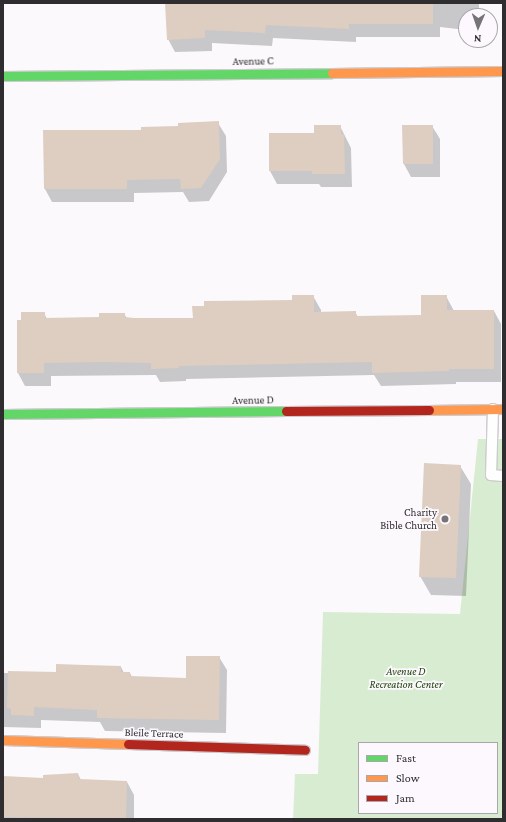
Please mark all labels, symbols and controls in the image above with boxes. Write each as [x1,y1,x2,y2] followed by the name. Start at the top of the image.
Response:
[458,8,498,48] north arrow
[474,33,482,45] text: N
[232,54,274,68] street label: Avenue C
[232,393,274,407] street label: Avenue D
[380,506,437,532] place label: Charity Bible Church
[440,514,450,524] marker: Charity Bible Church
[370,665,442,691] park label: Avenue D Recreation Center
[124,725,184,741] street label: Bleile Terrace
[358,742,498,814] legend
[396,751,416,765] text: Fast
[396,771,420,785] text: Slow
[396,791,415,805] text: Jam

